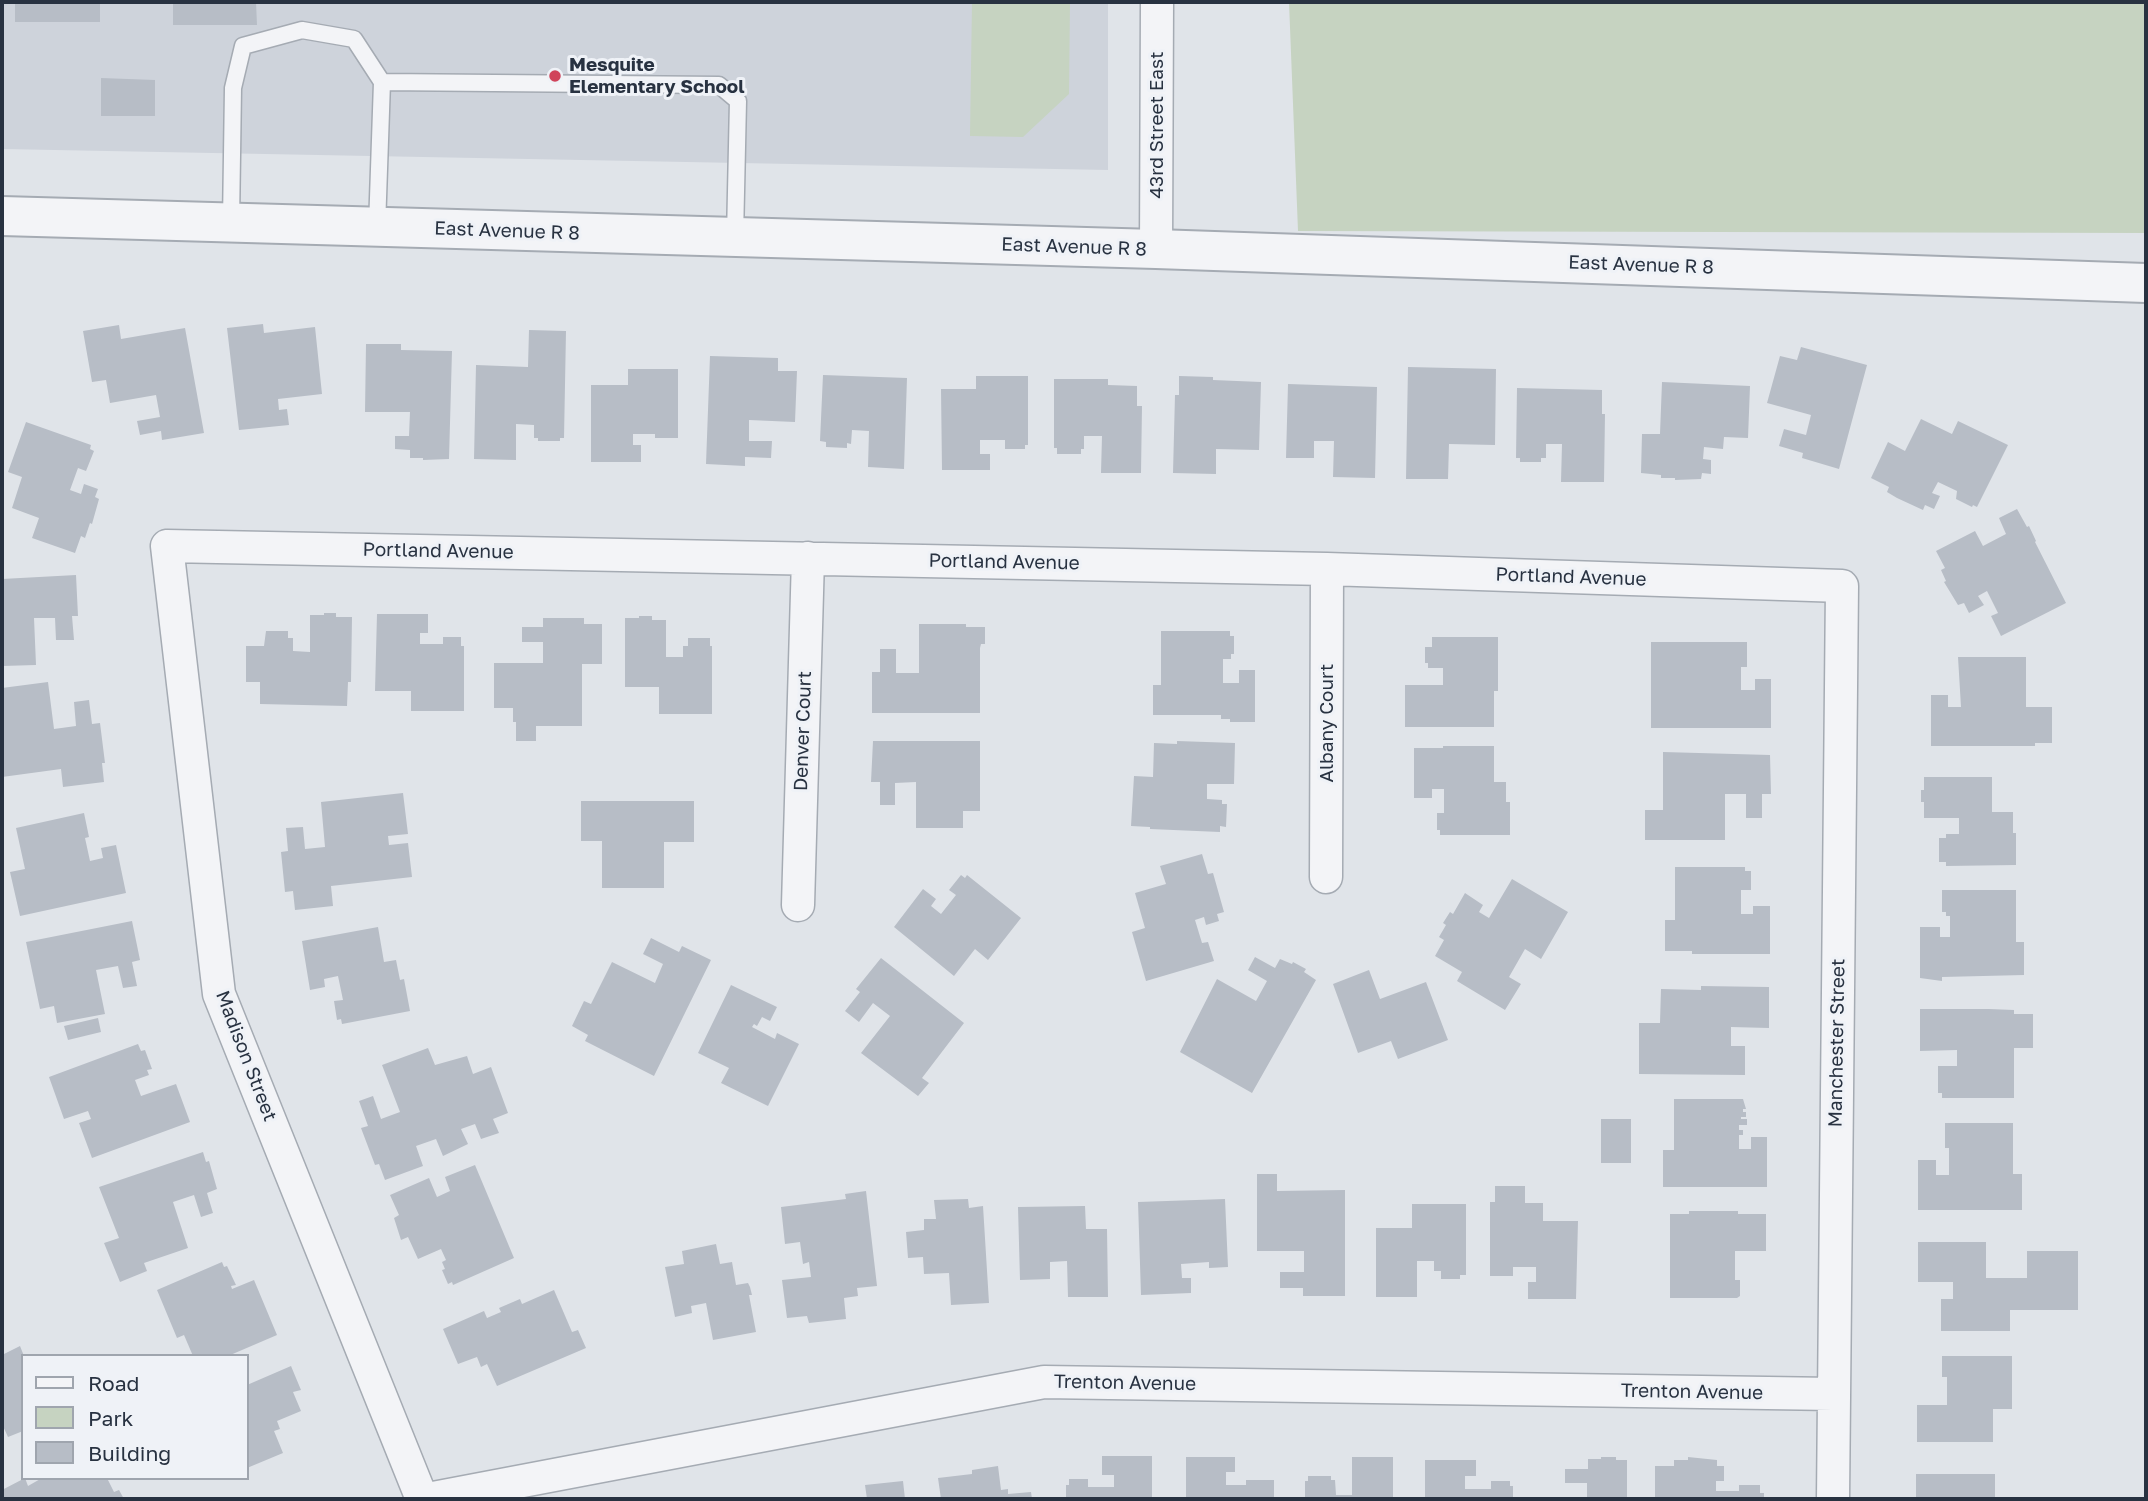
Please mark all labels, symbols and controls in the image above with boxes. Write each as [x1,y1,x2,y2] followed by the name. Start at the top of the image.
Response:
[1146,51,1168,199] street label: 43rd Street East
[569,54,745,98] place label: Mesquite Elementary School
[547,68,563,84] marker: Mesquite Elementary School
[434,217,580,245] street label: East Avenue R 8
[1001,233,1147,261] street label: East Avenue R 8
[1568,251,1714,279] street label: East Avenue R 8
[362,538,514,564] street label: Portland Avenue
[928,549,1080,575] street label: Portland Avenue
[1495,563,1647,591] street label: Portland Avenue
[1316,664,1338,782] street label: Albany Court
[790,671,816,791] street label: Denver Court
[1824,958,1850,1128] street label: Manchester Street
[211,987,281,1125] street label: Madison Street
[21,1354,248,1480] legend
[88,1370,139,1396] text: Road
[1054,1370,1196,1396] street label: Trenton Avenue
[1621,1379,1763,1405] street label: Trenton Avenue
[88,1405,133,1431] text: Park
[88,1440,171,1466] text: Building

